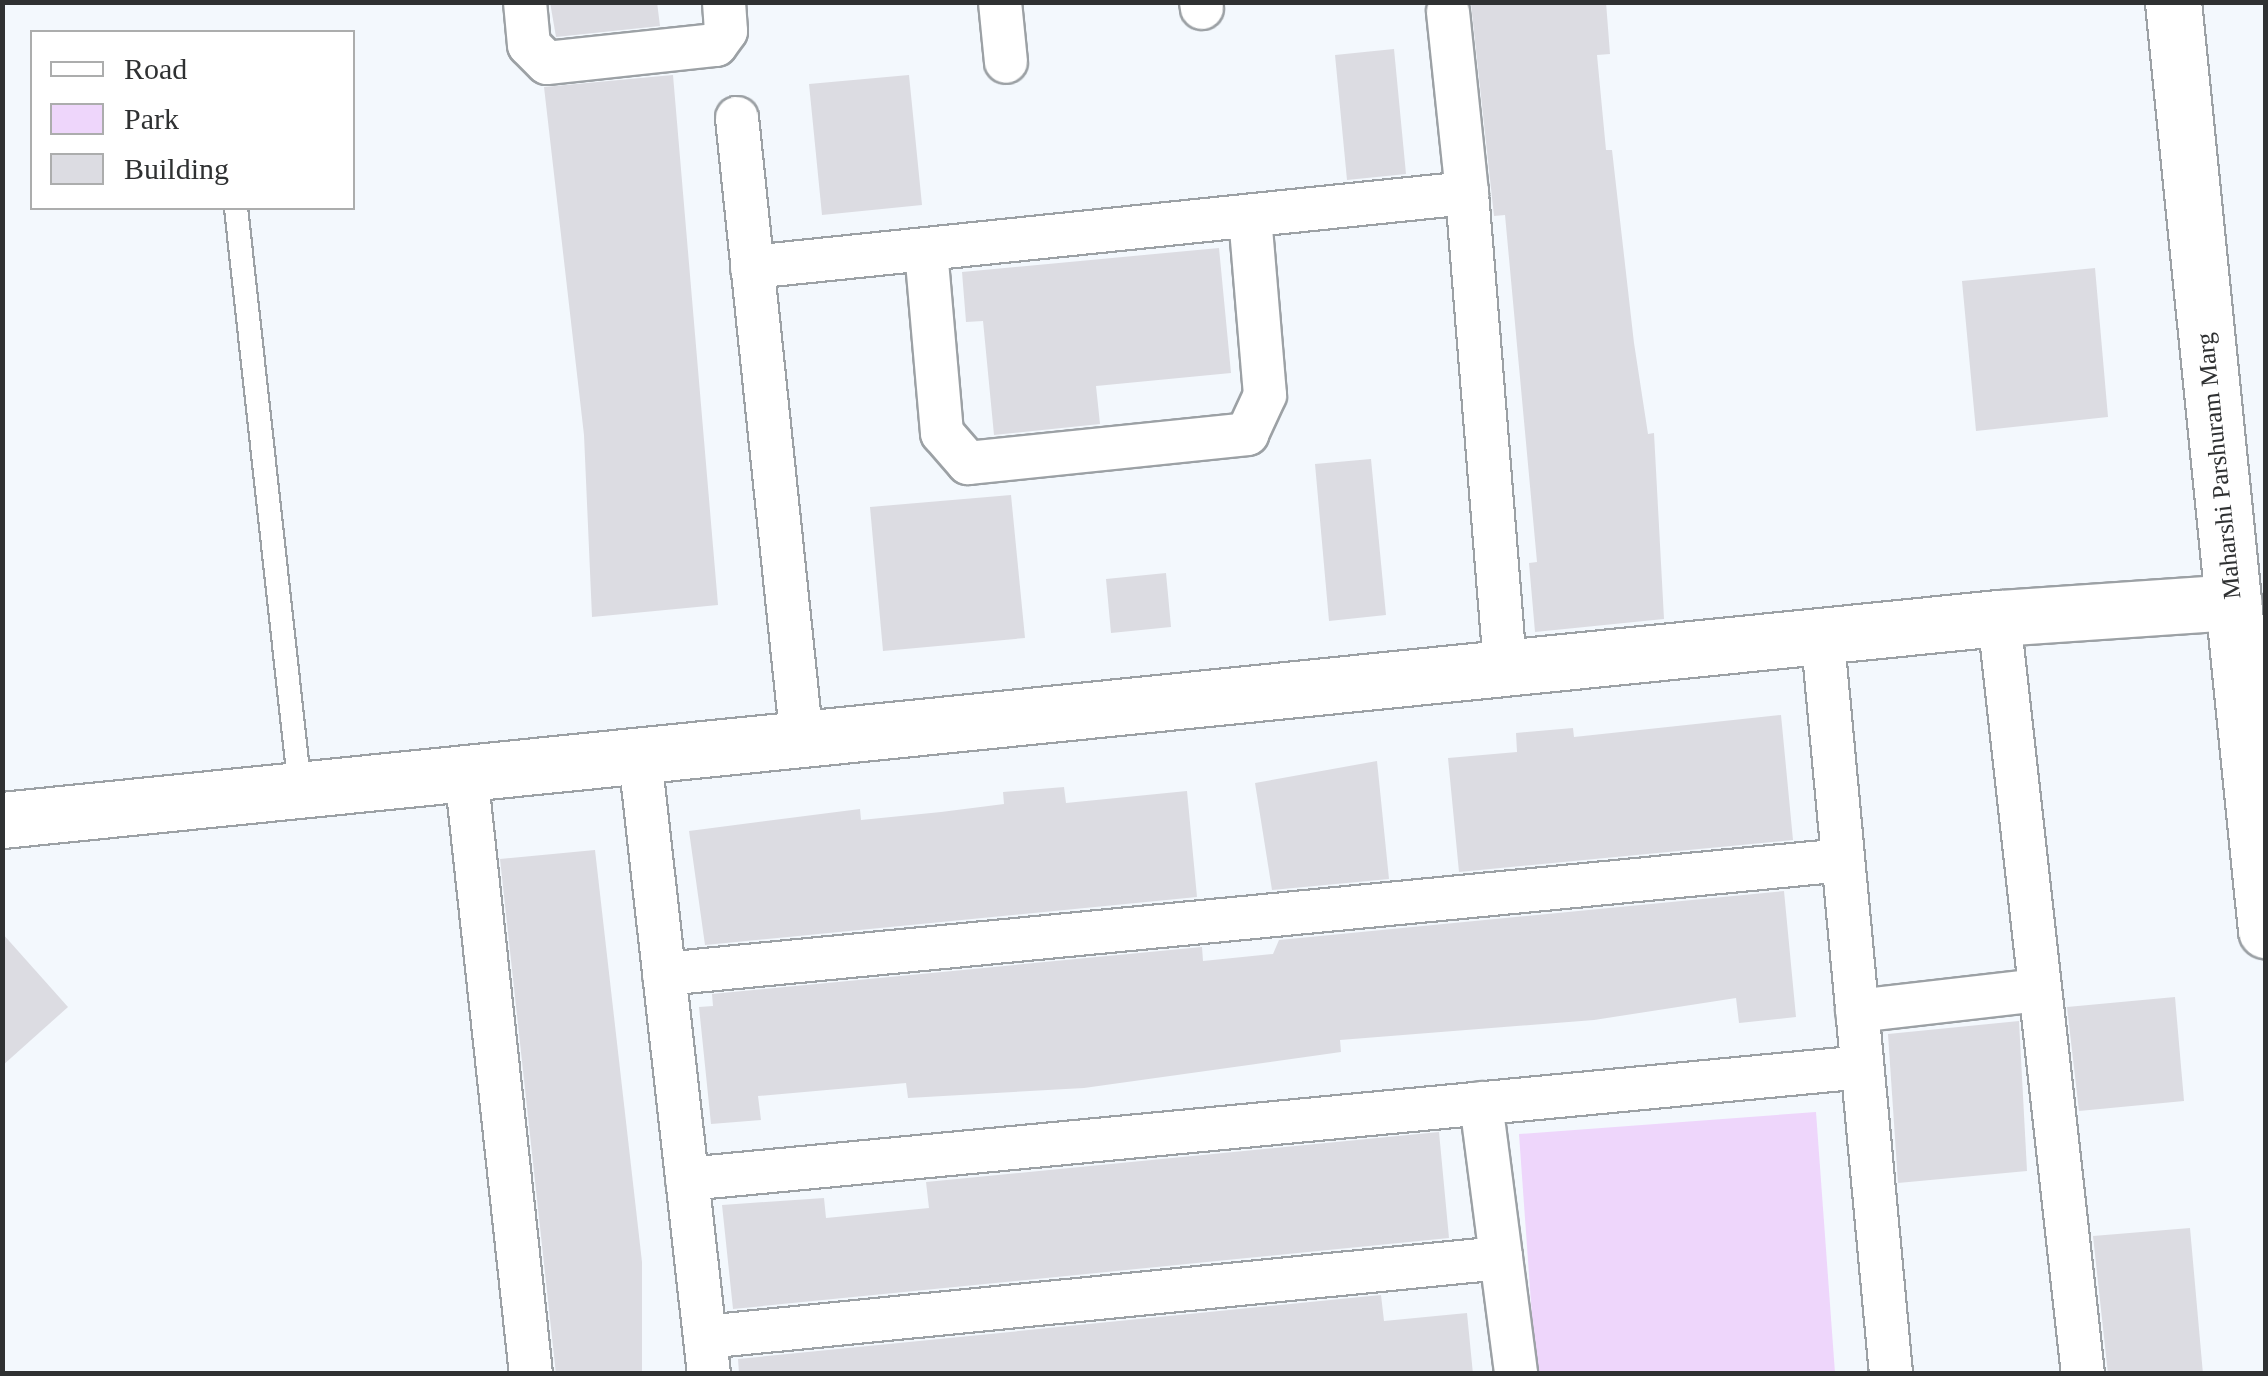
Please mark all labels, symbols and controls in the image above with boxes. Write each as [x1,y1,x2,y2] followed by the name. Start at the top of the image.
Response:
[30,30,355,210] legend
[124,52,187,85] text: Road
[124,102,179,135] text: Park
[124,152,229,185] text: Building
[2190,331,2248,601] street label: Maharshi Parshuram Marg

